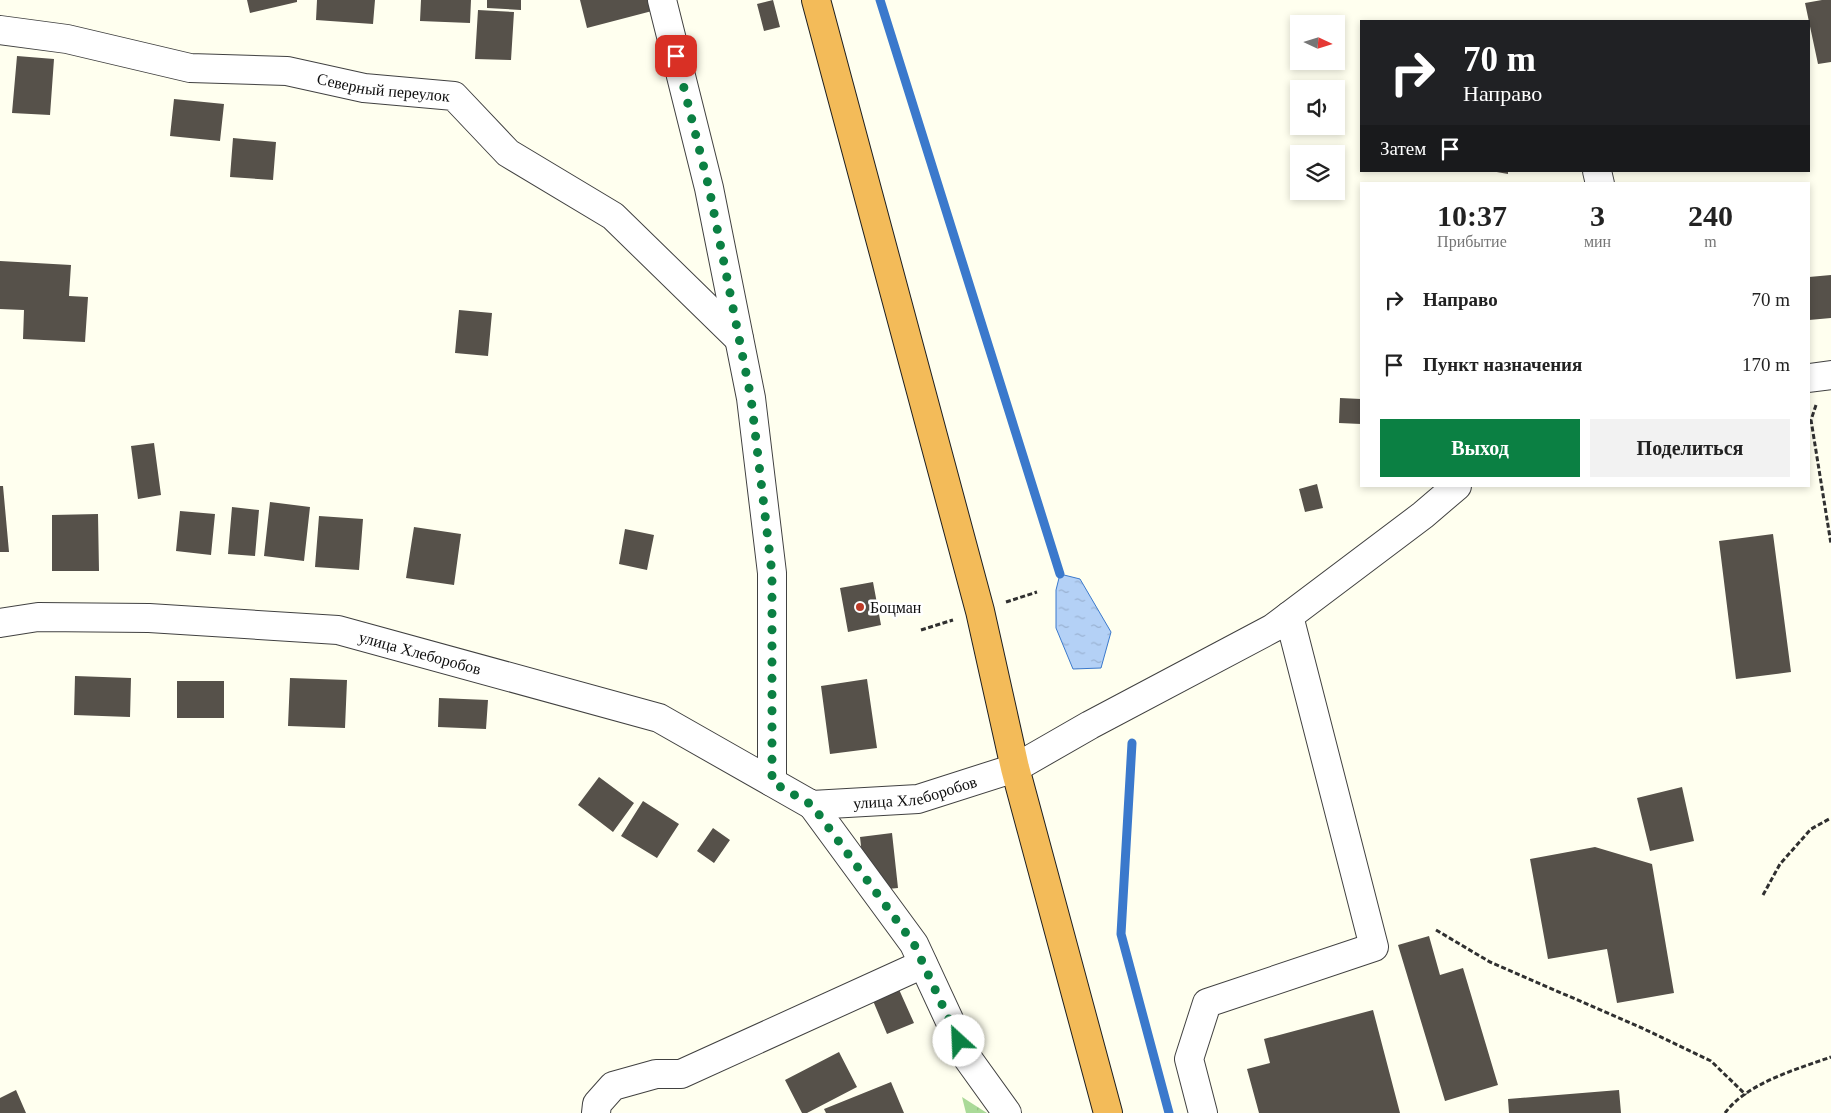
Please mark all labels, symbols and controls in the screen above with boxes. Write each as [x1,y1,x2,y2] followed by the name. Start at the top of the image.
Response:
[1290,15,1345,70] north arrow
[1290,15,1345,200] map controls
[655,35,697,77] pin
[1380,40,1445,105] icon: right
[1463,40,1536,79] text: 70 m
[662,42,690,70] icon: arrive
[315,70,451,105] street label: Северный переулок
[1290,80,1345,135] button: sound
[1463,81,1542,106] text: Направо
[1436,135,1464,163] icon: arrive
[1380,138,1426,159] text: Затем
[1290,145,1345,200] button: layers
[1437,199,1507,232] text: 10:37
[1590,199,1605,232] text: 3
[1688,199,1733,232] text: 240
[1437,233,1507,250] text: Прибытие
[1584,233,1611,250] text: мин
[1704,233,1717,250] text: m
[1380,286,1408,314] icon: right
[1423,289,1498,310] text: Направо
[1751,289,1790,310] text: 70 m
[1380,351,1408,379] icon: arrive
[1423,354,1582,375] text: Пункт назначения
[1742,354,1790,375] text: 170 m
[1380,419,1580,477] button: Выход
[1590,419,1790,477] button: Поделиться
[870,599,922,617] place label: Боцман
[854,601,866,613] marker: Боцман
[357,628,483,678] street label: улица Хлеборобов
[853,773,979,813] street label: улица Хлеборобов
[932,1014,984,1066] position arrow

